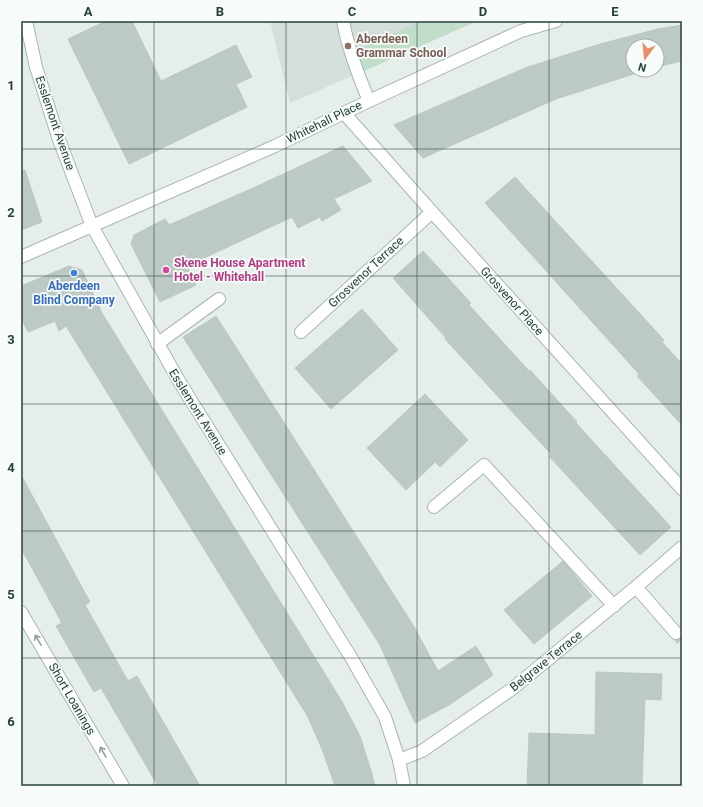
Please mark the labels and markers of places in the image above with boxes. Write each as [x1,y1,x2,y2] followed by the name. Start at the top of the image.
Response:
[356,32,446,60] place label: Aberdeen Grammar School
[343,41,353,51] marker: Aberdeen Grammar School
[174,256,305,284] place label: Skene House Apartment Hotel - Whitehall
[161,265,171,275] marker: Skene House Apartment Hotel - Whitehall
[69,268,79,278] marker: Aberdeen Blind Company
[33,279,116,307] place label: Aberdeen Blind Company

